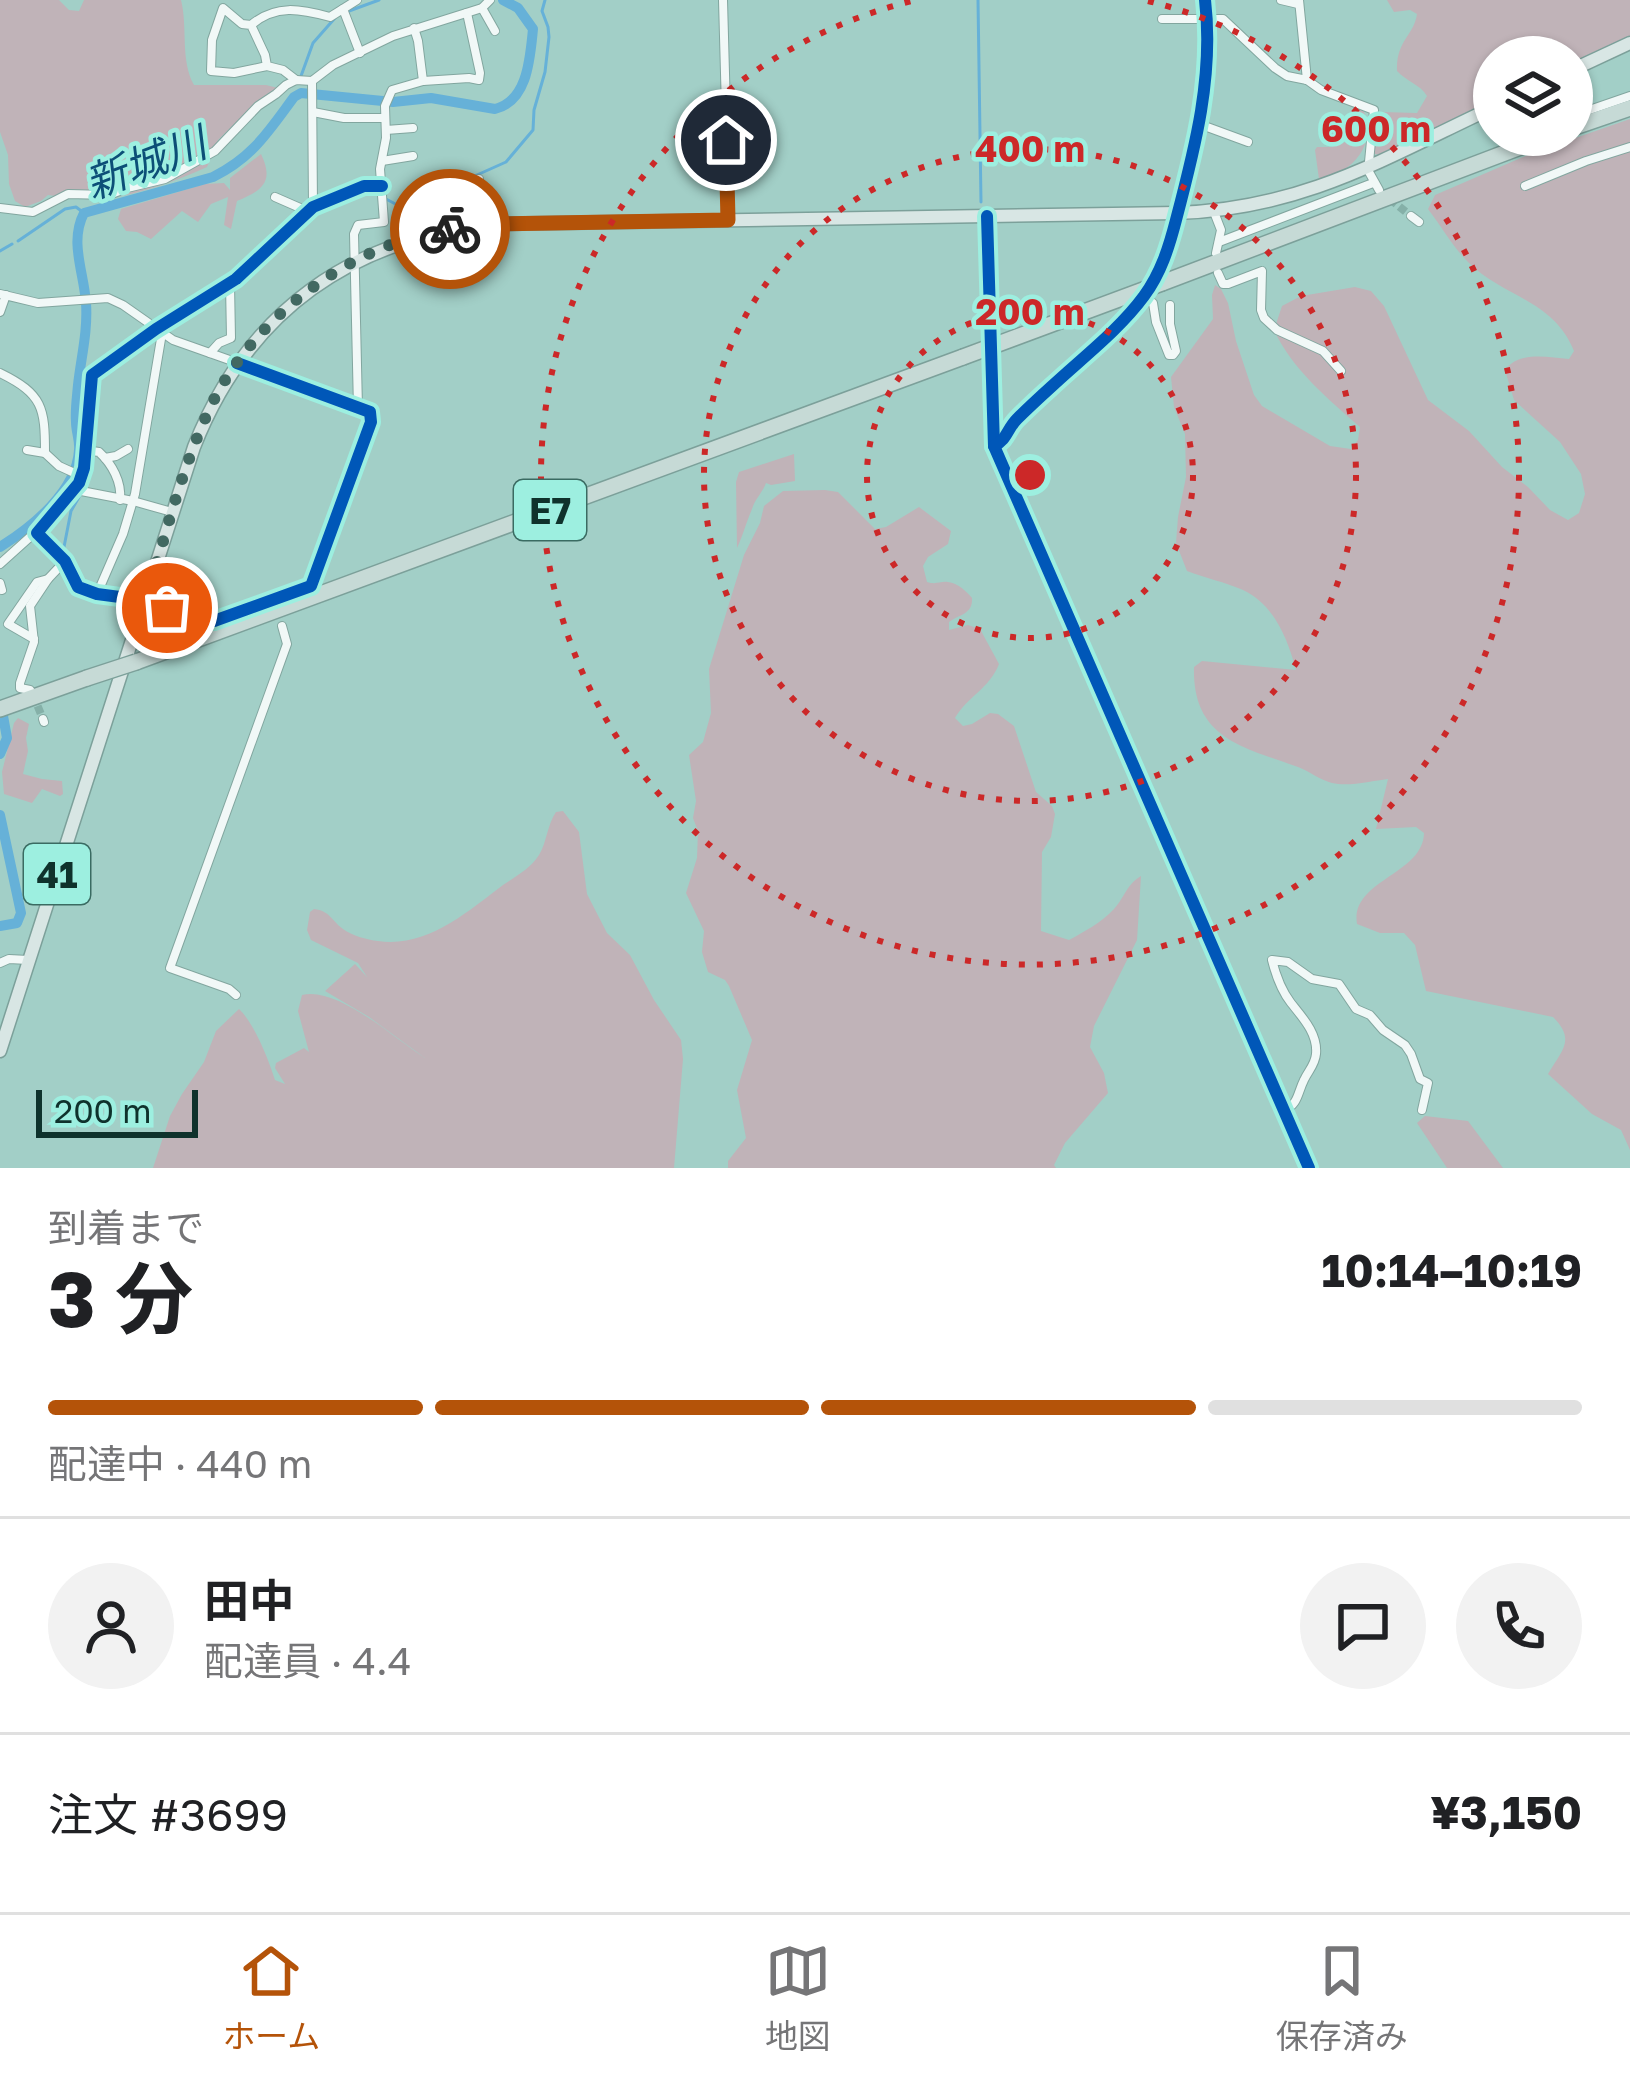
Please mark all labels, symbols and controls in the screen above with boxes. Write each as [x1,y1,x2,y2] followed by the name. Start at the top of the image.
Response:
[1473,36,1593,156] map controls
[1473,36,1593,156] button: layers
[675,89,777,191] pin
[693,107,759,173] icon: home
[1321,107,1431,150] text: 600 m
[77,115,217,208] water label: 新城川
[975,127,1085,170] text: 400 m
[390,169,510,289] courier
[417,196,483,262] icon: bike
[975,290,1085,333] text: 200 m
[1009,454,1051,496] centre of rings
[514,480,586,540] road number: E7
[116,557,218,659] pin
[134,575,200,641] icon: bag
[24,844,90,904] road number: 41
[36,1084,198,1137] scale bar
[54,1091,152,1130] text: 200 m
[48,1204,204,1251] text: 到着まで
[1321,1243,1582,1297] text: 10:14–10:19
[48,1251,193,1344] text: 3 分
[48,1440,312,1487] text: 配達中 · 440 m
[48,1563,174,1689] button: person
[1300,1563,1426,1689] button: chat
[1456,1563,1582,1689] button: phone
[204,1573,294,1627] text: 田中
[204,1637,411,1684] text: 配達員 · 4.4
[1431,1785,1582,1839] text: ¥3,150
[48,1787,288,1841] text: 注文 #3699
[222,1938,320,2058] tab: ホーム
[765,1938,831,2058] tab: 地図
[1276,1938,1408,2058] tab: 保存済み

